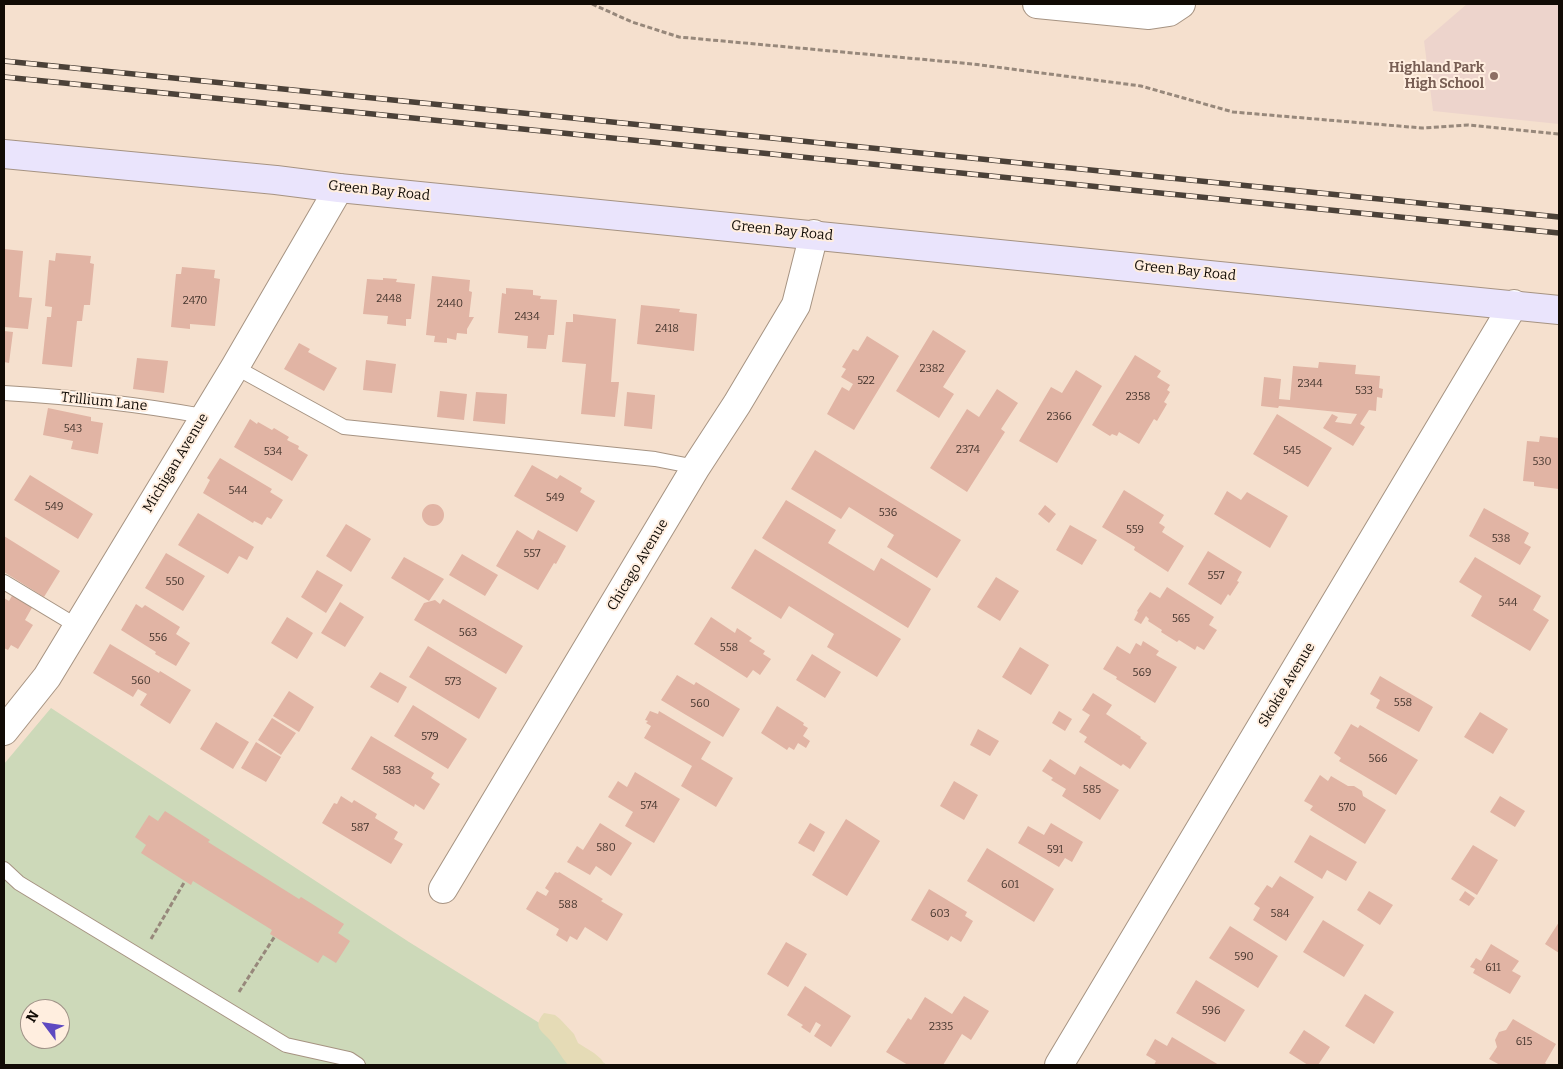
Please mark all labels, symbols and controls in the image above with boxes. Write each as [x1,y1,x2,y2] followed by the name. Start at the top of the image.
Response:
[1389,60,1484,92] place label: Highland Park High School
[1488,70,1500,82] marker: Highland Park High School
[327,177,431,205] street label: Green Bay Road
[730,217,834,245] street label: Green Bay Road
[1133,257,1237,285] street label: Green Bay Road
[376,292,402,306] house number: 2448
[183,294,207,308] house number: 2470
[437,297,463,311] house number: 2440
[514,310,540,324] house number: 2434
[655,322,679,336] house number: 2418
[920,362,944,376] house number: 2382
[857,374,875,388] house number: 522
[1297,377,1323,391] house number: 2344
[1355,384,1373,398] house number: 533
[60,389,148,415] street label: Trillium Lane
[1126,390,1150,404] house number: 2358
[140,410,212,516] street label: Michigan Avenue
[1046,410,1072,424] house number: 2366
[64,422,82,436] house number: 543
[956,443,980,457] house number: 2374
[1283,444,1301,458] house number: 545
[264,445,282,459] house number: 534
[1533,455,1551,469] house number: 530
[229,484,247,498] house number: 544
[546,491,564,505] house number: 549
[45,500,63,514] house number: 549
[879,506,897,520] house number: 536
[604,516,672,614] street label: Chicago Avenue
[1126,523,1144,537] house number: 559
[1492,532,1510,546] house number: 538
[523,547,541,561] house number: 557
[1207,569,1225,583] house number: 557
[166,575,184,589] house number: 550
[1499,596,1517,610] house number: 544
[1172,612,1190,626] house number: 565
[459,626,477,640] house number: 563
[149,631,167,645] house number: 556
[1255,640,1319,730] street label: Skokie Avenue
[720,641,738,655] house number: 558
[1133,666,1151,680] house number: 569
[131,674,151,688] house number: 560
[444,675,462,689] house number: 573
[1394,696,1412,710] house number: 558
[690,697,710,711] house number: 560
[421,730,439,744] house number: 579
[1369,752,1387,766] house number: 566
[383,764,401,778] house number: 583
[1083,783,1101,797] house number: 585
[640,799,658,813] house number: 574
[1338,801,1356,815] house number: 570
[351,821,369,835] house number: 587
[596,841,616,855] house number: 580
[1047,843,1063,857] house number: 591
[1001,878,1019,892] house number: 601
[558,898,578,912] house number: 588
[930,907,950,921] house number: 603
[1271,907,1289,921] house number: 584
[1234,950,1254,964] house number: 590
[1485,961,1501,975] house number: 611
[20,999,70,1049] north arrow
[1202,1004,1220,1018] house number: 596
[23,1008,43,1026] text: N
[929,1020,953,1034] house number: 2335
[1516,1035,1532,1049] house number: 615

